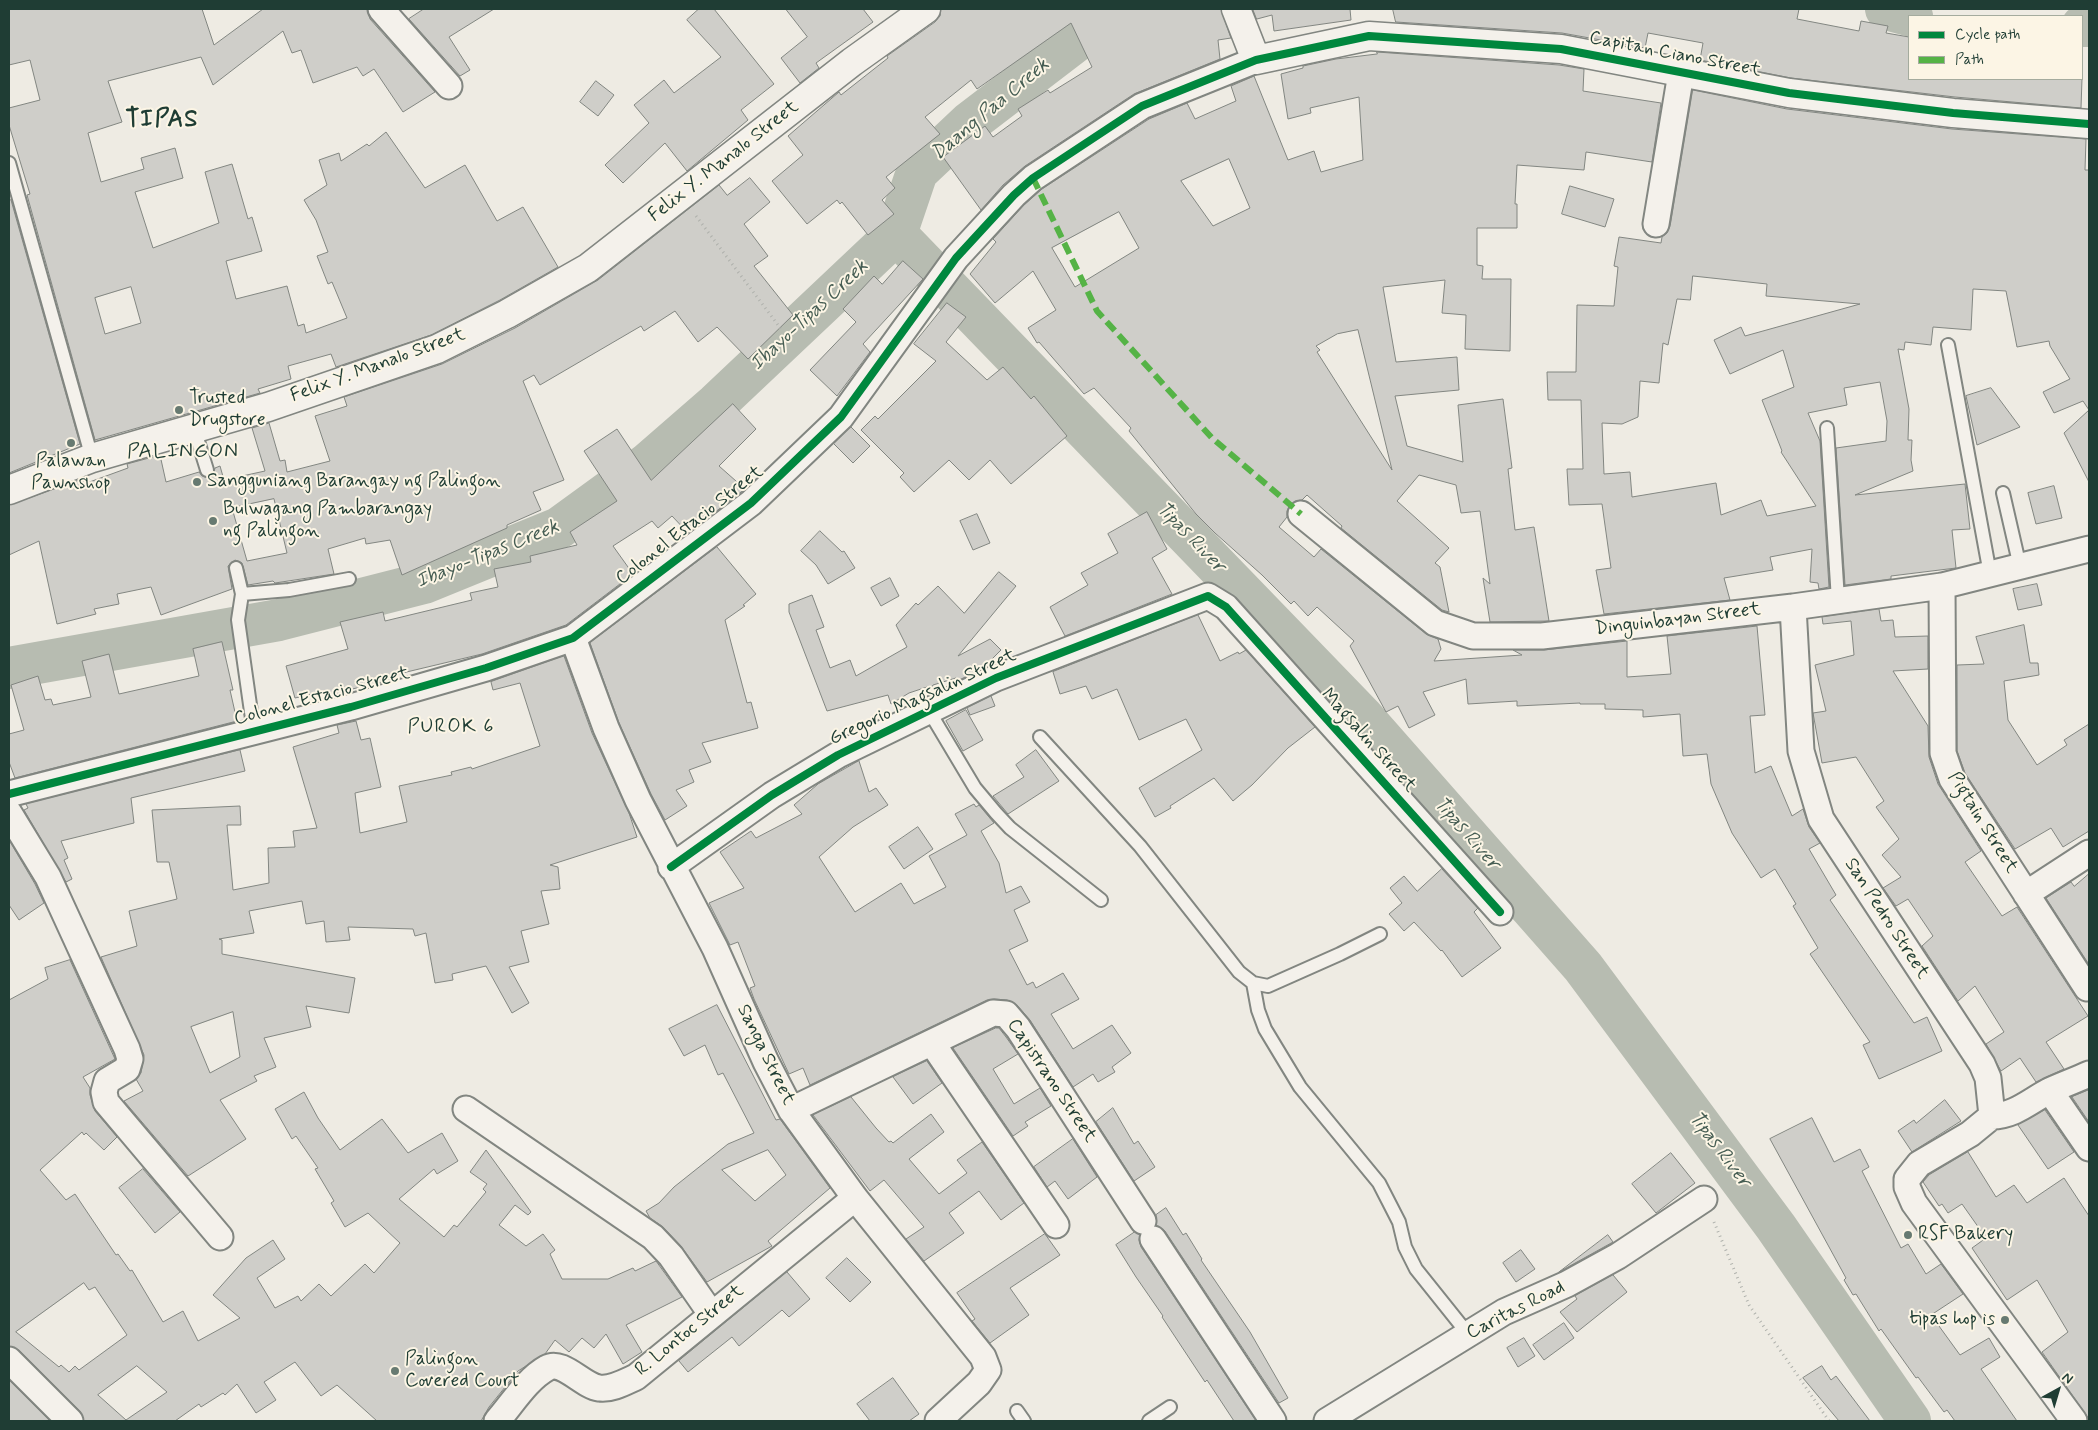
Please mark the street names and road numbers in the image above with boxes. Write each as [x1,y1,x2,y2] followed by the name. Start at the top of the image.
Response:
[1587,27,1763,83] street label: Capitan Ciano Street
[644,96,804,228] street label: Felix Y. Manalo Street
[288,324,468,408] street label: Felix Y. Manalo Street
[612,461,768,591] street label: Colonel Estacio Street
[1594,599,1762,641] street label: Dinguinbayan Street
[826,645,1020,751] street label: Gregorio Magsalin Street
[232,663,412,731] street label: Colonel Estacio Street
[1315,684,1421,798] street label: Magsalin Street
[1942,768,2022,878] street label: Pigtain Street
[1838,854,1934,984] street label: San Pedro Street
[731,1001,799,1109] street label: Sanga Street
[1001,1015,1101,1147] street label: Capistrano Street
[1463,1277,1569,1345] street label: Caritas Road
[631,1280,749,1382] street label: R. Lontoc Street

